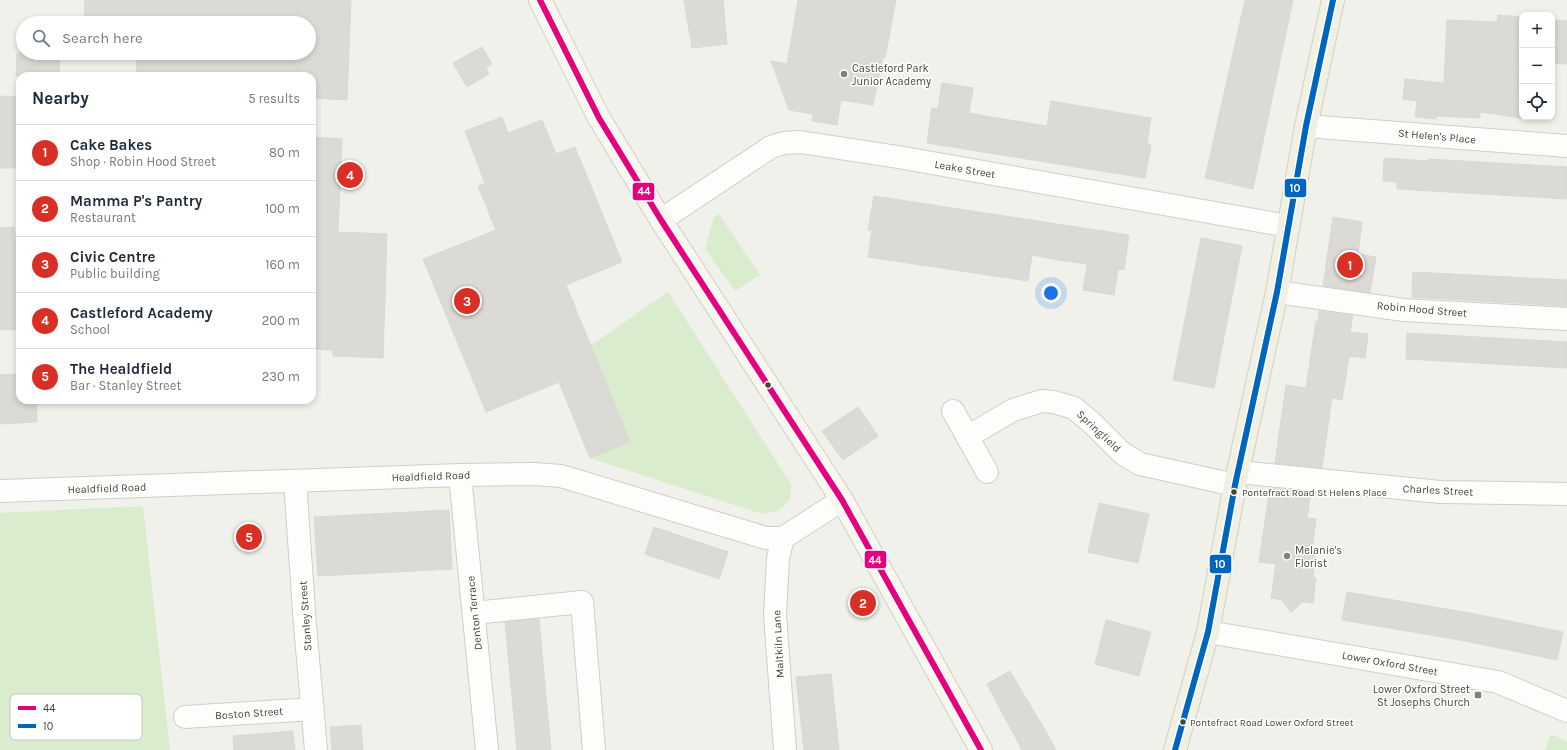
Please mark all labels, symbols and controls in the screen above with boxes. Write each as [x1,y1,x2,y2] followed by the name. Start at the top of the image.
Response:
[1519,12,1555,120] map controls
[1519,12,1555,48] button: +
[16,16,316,60] search box
[30,27,52,49] icon: search
[62,29,143,47] text: Search here
[1519,48,1555,84] button: −
[852,62,931,88] place label: Castleford Park Junior Academy
[839,69,849,79] marker: Castleford Park Junior Academy
[1519,84,1555,120] button: locate
[32,88,89,108] text: Nearby
[248,91,300,106] text: 5 results
[1397,127,1477,146] street label: St Helen's Place
[70,136,152,154] text: Cake Bakes
[43,145,47,160] text: 1
[269,145,300,160] text: 80 m
[70,154,216,169] text: Shop · Robin Hood Street
[933,158,996,181] street label: Leake Street
[337,160,363,190] pin: 4
[1284,178,1307,198] line badge: 10
[632,182,655,201] line badge: 44
[1290,182,1300,195] text: 10
[637,185,651,198] text: 44
[70,192,202,210] text: Mamma P's Pantry
[41,201,49,216] text: 2
[265,201,300,216] text: 100 m
[70,210,136,225] text: Restaurant
[70,248,155,266] text: Civic Centre
[1337,250,1363,280] pin: 1
[41,257,49,272] text: 3
[265,257,300,272] text: 160 m
[70,266,160,281] text: Public building
[1041,283,1061,303] your location
[454,286,480,316] pin: 3
[1376,299,1468,320] street label: Robin Hood Street
[70,304,213,322] text: Castleford Academy
[41,313,49,328] text: 4
[262,313,300,328] text: 200 m
[70,322,110,337] text: School
[70,360,172,378] text: The Healdfield
[41,369,49,384] text: 5
[262,369,300,384] text: 230 m
[70,378,181,393] text: Bar · Stanley Street
[763,380,773,390] unlabelled marker
[1074,408,1123,455] street label: Springfield
[391,469,471,484] street label: Healdfield Road
[67,481,147,496] street label: Healdfield Road
[1402,482,1474,499] street label: Charles Street
[1229,487,1239,497] marker: Pontefract Road St Helens Place
[1242,487,1387,499] place label: Pontefract Road St Helens Place
[236,522,262,552] pin: 5
[1295,544,1342,570] place label: Melanie's Florist
[864,550,887,569] line badge: 44
[1282,551,1292,561] marker: Melanie's Florist
[868,554,882,567] text: 44
[1209,554,1232,574] line badge: 10
[1215,558,1225,571] text: 10
[464,575,485,651] street label: Denton Terrace
[297,581,314,651] street label: Stanley Street
[850,588,876,618] pin: 2
[770,609,787,678] street label: Maltkiln Lane
[1341,649,1439,678] street label: Lower Oxford Street
[1373,683,1470,709] place label: Lower Oxford Street St Josephs Church
[1473,690,1483,700] marker: Lower Oxford Street St Josephs Church
[10,694,142,740] legend
[43,702,55,715] text: 44
[215,705,284,722] street label: Boston Street
[1178,717,1188,727] marker: Pontefract Road Lower Oxford Street
[1190,717,1354,729] place label: Pontefract Road Lower Oxford Street
[43,720,53,733] text: 10

